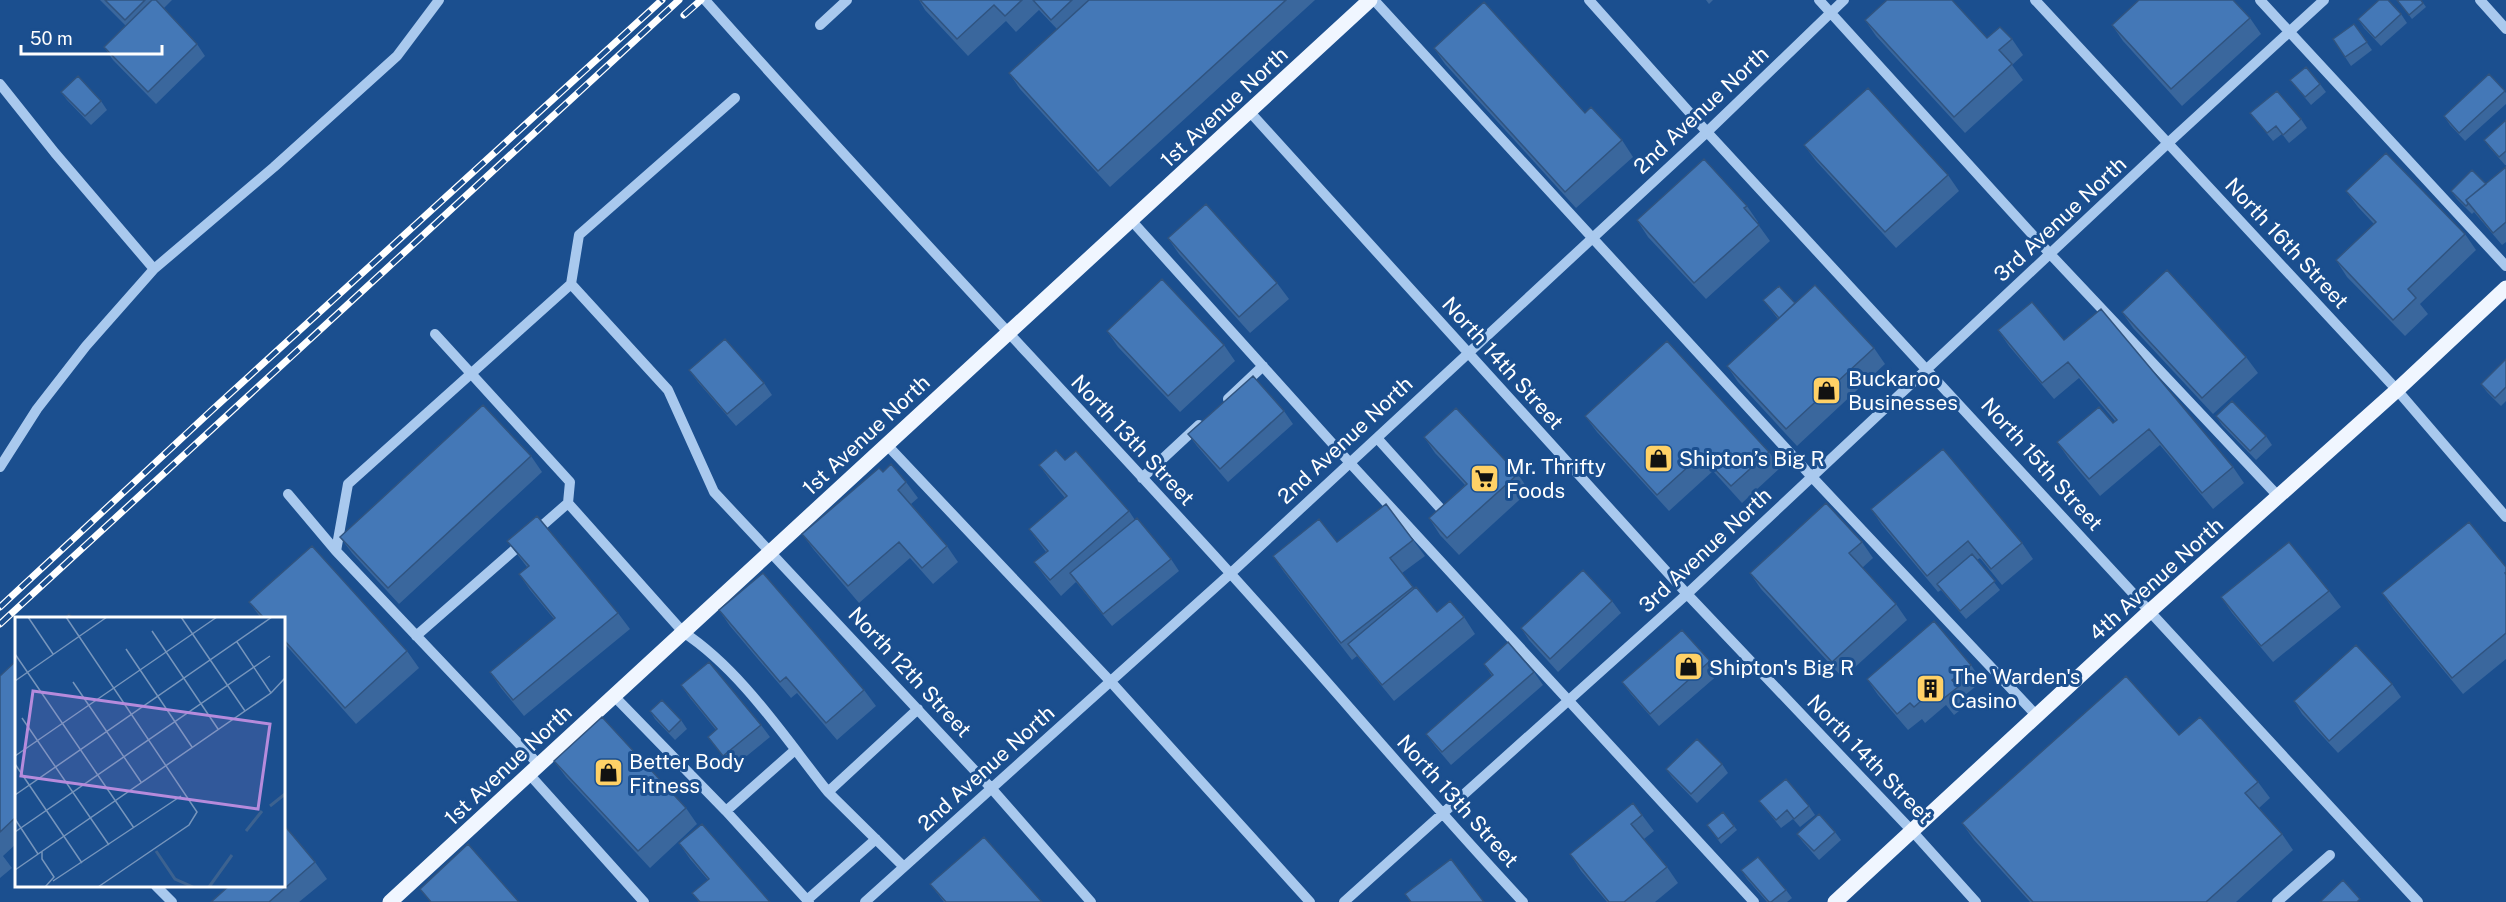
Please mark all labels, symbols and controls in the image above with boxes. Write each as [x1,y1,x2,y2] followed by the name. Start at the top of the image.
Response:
[21,18,162,56] scale bar
[30,28,73,49] text: 50 m
[1628,41,1774,179] street label: 2nd Avenue North
[1155,42,1293,172] street label: 1st Avenue North
[1989,151,2131,287] street label: 3rd Avenue North
[2220,173,2354,313] street label: North 16th Street
[1437,292,1569,434] street label: North 14th Street
[1848,366,1958,415] place label: Buckaroo Businesses
[797,370,935,500] street label: 1st Avenue North
[1066,370,1200,510] street label: North 13th Street
[1272,371,1418,509] street label: 2nd Avenue North
[1811,374,1843,406] shop icon: Buckaroo Businesses
[1976,393,2108,535] street label: North 15th Street
[1642,442,1674,474] shop icon: Shipton’s Big R
[1679,446,1825,471] place label: Shipton’s Big R
[1506,454,1606,503] place label: Mr. Thrifty Foods
[1469,462,1501,494] supermarket icon: Mr. Thrifty Foods
[1634,482,1776,618] street label: 3rd Avenue North
[2084,512,2228,646] street label: 4th Avenue North
[843,602,977,742] street label: North 12th Street
[15,617,285,887] inset map
[1672,651,1704,683] shop icon: Shipton's Big R
[1709,655,1854,680] place label: Shipton's Big R
[1951,664,2080,713] place label: The Warden's Casino
[1914,672,1946,704] building icon: The Warden's Casino
[1802,689,1938,829] street label: North 14th Street
[439,700,577,830] street label: 1st Avenue North
[913,700,1059,836] street label: 2nd Avenue North
[1392,730,1524,872] street label: North 13th Street
[629,749,745,798] place label: Better Body Fitness
[592,757,624,789] shop icon: Better Body Fitness

